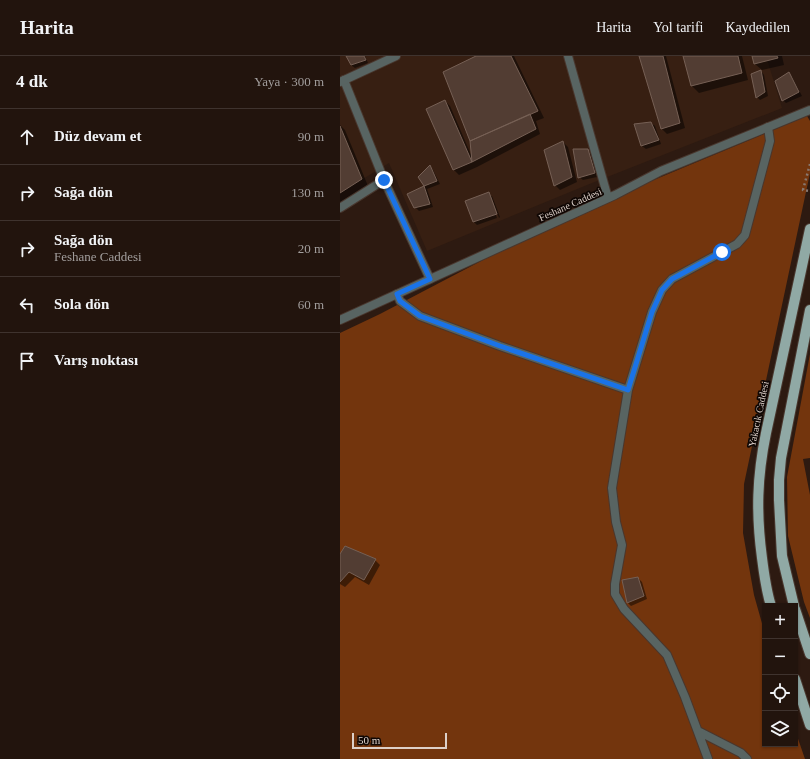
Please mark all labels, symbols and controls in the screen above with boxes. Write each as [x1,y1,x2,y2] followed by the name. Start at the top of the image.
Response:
[20,17,74,38] text: Harita
[596,20,631,35] text: Harita
[653,20,703,35] text: Yol tarifi
[725,20,790,35] text: Kaydedilen
[16,72,48,91] text: 4 dk
[254,74,324,89] text: Yaya · 300 m
[16,126,38,148] icon: ahead
[54,128,141,144] text: Düz devam et
[298,129,324,144] text: 90 m
[375,171,393,189] route end
[16,182,38,204] icon: right
[54,184,113,200] text: Sağa dön
[291,185,324,200] text: 130 m
[537,186,603,223] street label: Feshane Caddesi
[54,232,113,248] text: Sağa dön
[16,238,38,260] icon: right
[298,241,324,256] text: 20 m
[713,243,731,261] route start
[54,249,142,264] text: Feshane Caddesi
[16,294,38,316] icon: left
[54,296,109,312] text: Sola dön
[298,297,324,312] text: 60 m
[16,350,38,372] icon: arrive
[54,352,138,368] text: Varış noktası
[746,380,771,448] street label: Yakacık Caddesi
[762,603,798,747] map controls
[762,603,798,639] button: +
[762,639,798,675] button: −
[762,675,798,711] button: locate
[762,711,798,747] button: layers
[352,731,447,750] scale bar
[358,734,380,746] text: 50 m

